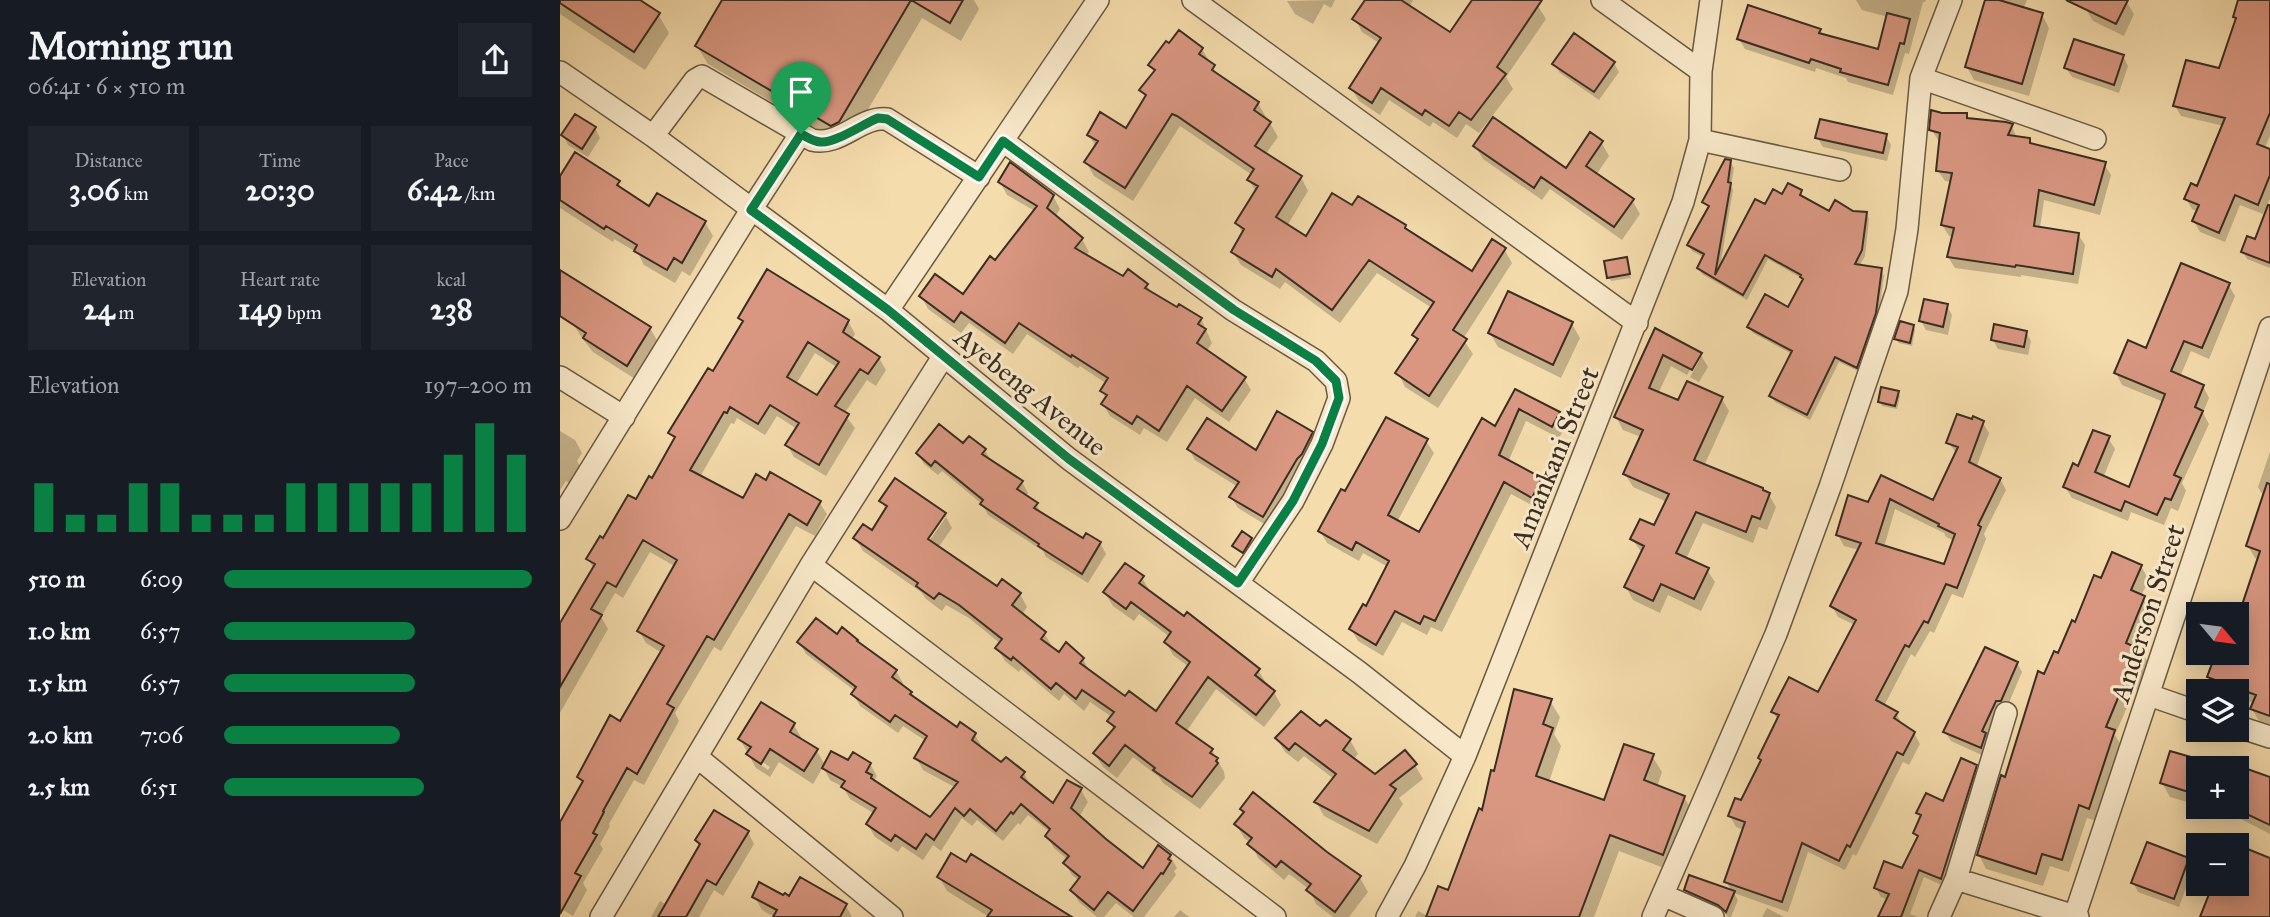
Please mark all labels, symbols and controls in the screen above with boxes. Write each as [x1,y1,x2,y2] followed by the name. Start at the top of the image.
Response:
[28,23,233,69] text: Morning run
[458,23,532,97] button: share
[771,62,831,134] pin
[28,72,185,100] text: 06:41 · 6 × 510 m
[782,73,820,111] icon: arrive
[75,149,143,172] text: Distance
[259,149,301,172] text: Time
[434,149,469,172] text: Pace
[69,172,120,208] text: 3.06
[245,172,315,208] text: 20:30
[407,172,462,208] text: 6:42
[120,182,149,205] text: km
[462,182,496,205] text: /km
[71,268,146,291] text: Elevation
[240,268,320,291] text: Heart rate
[436,268,466,291] text: kcal
[83,291,114,327] text: 24
[238,291,283,327] text: 149
[430,291,473,327] text: 238
[114,301,134,324] text: m
[283,301,322,324] text: bpm
[947,319,1114,463] street label: Ayebeng Avenue
[1502,361,1607,554] street label: Amankani Street
[28,371,119,399] text: Elevation
[424,371,532,399] text: 197–200 m
[2102,519,2193,708] street label: Anderson Street
[28,565,85,593] text: 510 m
[140,565,183,593] text: 6:09
[2186,602,2249,665] north arrow
[2186,602,2249,896] map controls
[28,617,90,645] text: 1.0 km
[140,617,181,645] text: 6:57
[28,669,87,697] text: 1.5 km
[140,669,181,697] text: 6:57
[2186,679,2249,742] button: layers
[28,721,93,749] text: 2.0 km
[140,721,183,749] text: 7:06
[2186,756,2249,819] button: +
[28,773,90,801] text: 2.5 km
[140,773,177,801] text: 6:51
[2186,833,2249,896] button: −

